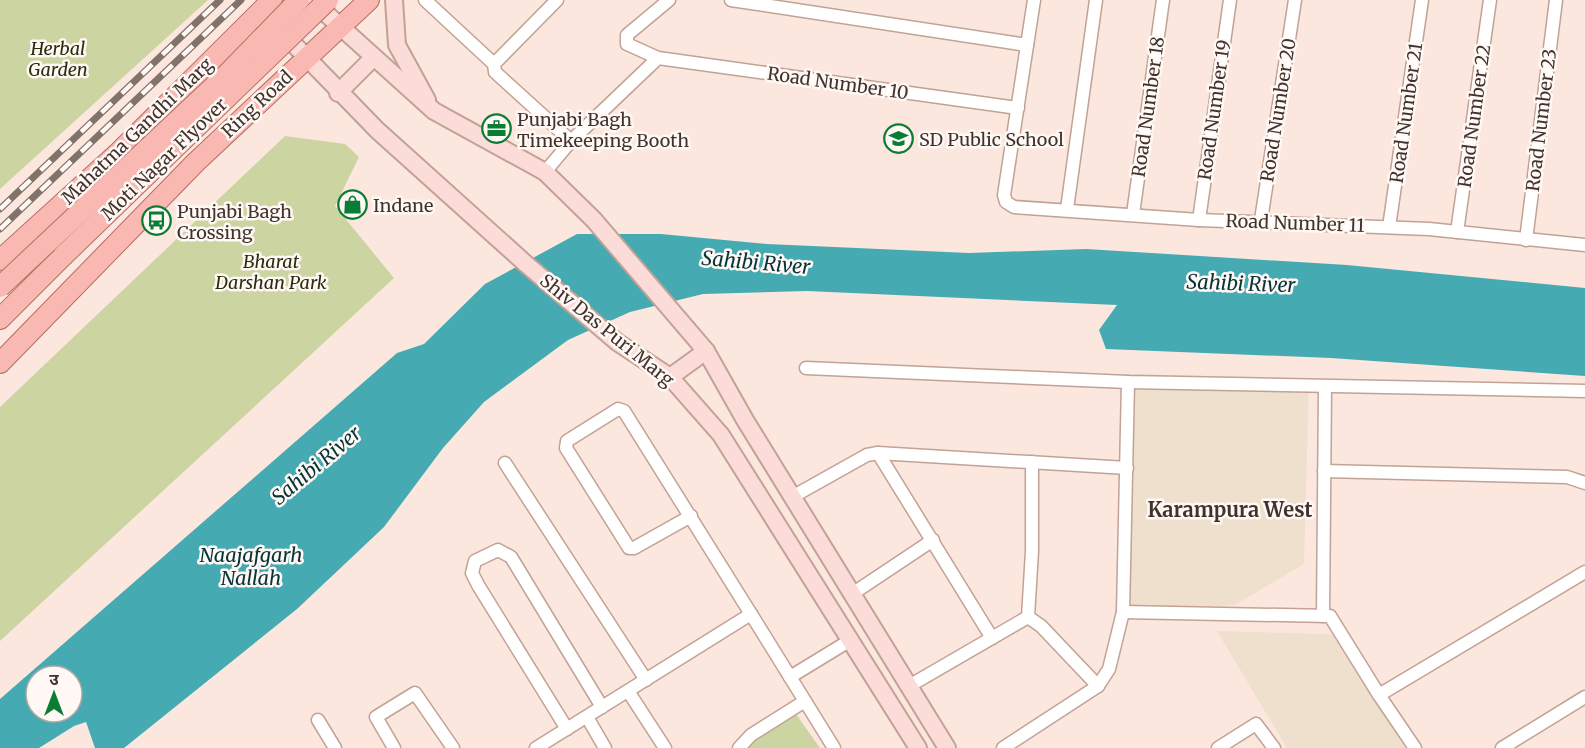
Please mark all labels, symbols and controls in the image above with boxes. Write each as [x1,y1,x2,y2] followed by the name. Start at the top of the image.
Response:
[1127,35,1169,179] street label: Road Number 18
[1255,36,1301,184] street label: Road Number 20
[28,37,88,81] park label: Herbal Garden
[1193,38,1235,182] street label: Road Number 19
[1385,41,1427,185] street label: Road Number 21
[1453,43,1495,189] street label: Road Number 22
[1521,47,1561,193] street label: Road Number 23
[57,53,217,209] street label: Mahatma Gandhi Marg
[766,62,910,104] street label: Road Number 10
[217,65,297,143] street label: Ring Road
[96,93,232,225] street label: Moti Nagar Flyover
[517,108,689,152] place label: Punjabi Bagh Timekeeping Booth
[480,113,512,145] office icon: Punjabi Bagh Timekeeping Booth
[882,123,914,155] school or university icon: SD Public School
[919,128,1064,151] place label: SD Public School
[336,189,368,221] shop icon: Indane
[373,194,433,217] place label: Indane
[177,200,292,244] place label: Punjabi Bagh Crossing
[140,205,172,237] bus stop icon: Punjabi Bagh Crossing
[1225,209,1365,237] street label: Road Number 11
[701,245,812,279] water label: Sahibi River
[214,250,327,294] park label: Bharat Darshan Park
[535,269,679,391] street label: Shiv Das Puri Marg
[1186,269,1297,297] water label: Sahibi River
[266,420,366,510] water label: Sahibi River
[1147,497,1313,522] district label: Karampura West
[200,542,302,590] water label: Naajafgarh Nallah
[24,664,84,724] north arrow
[49,669,59,689] text: उ

